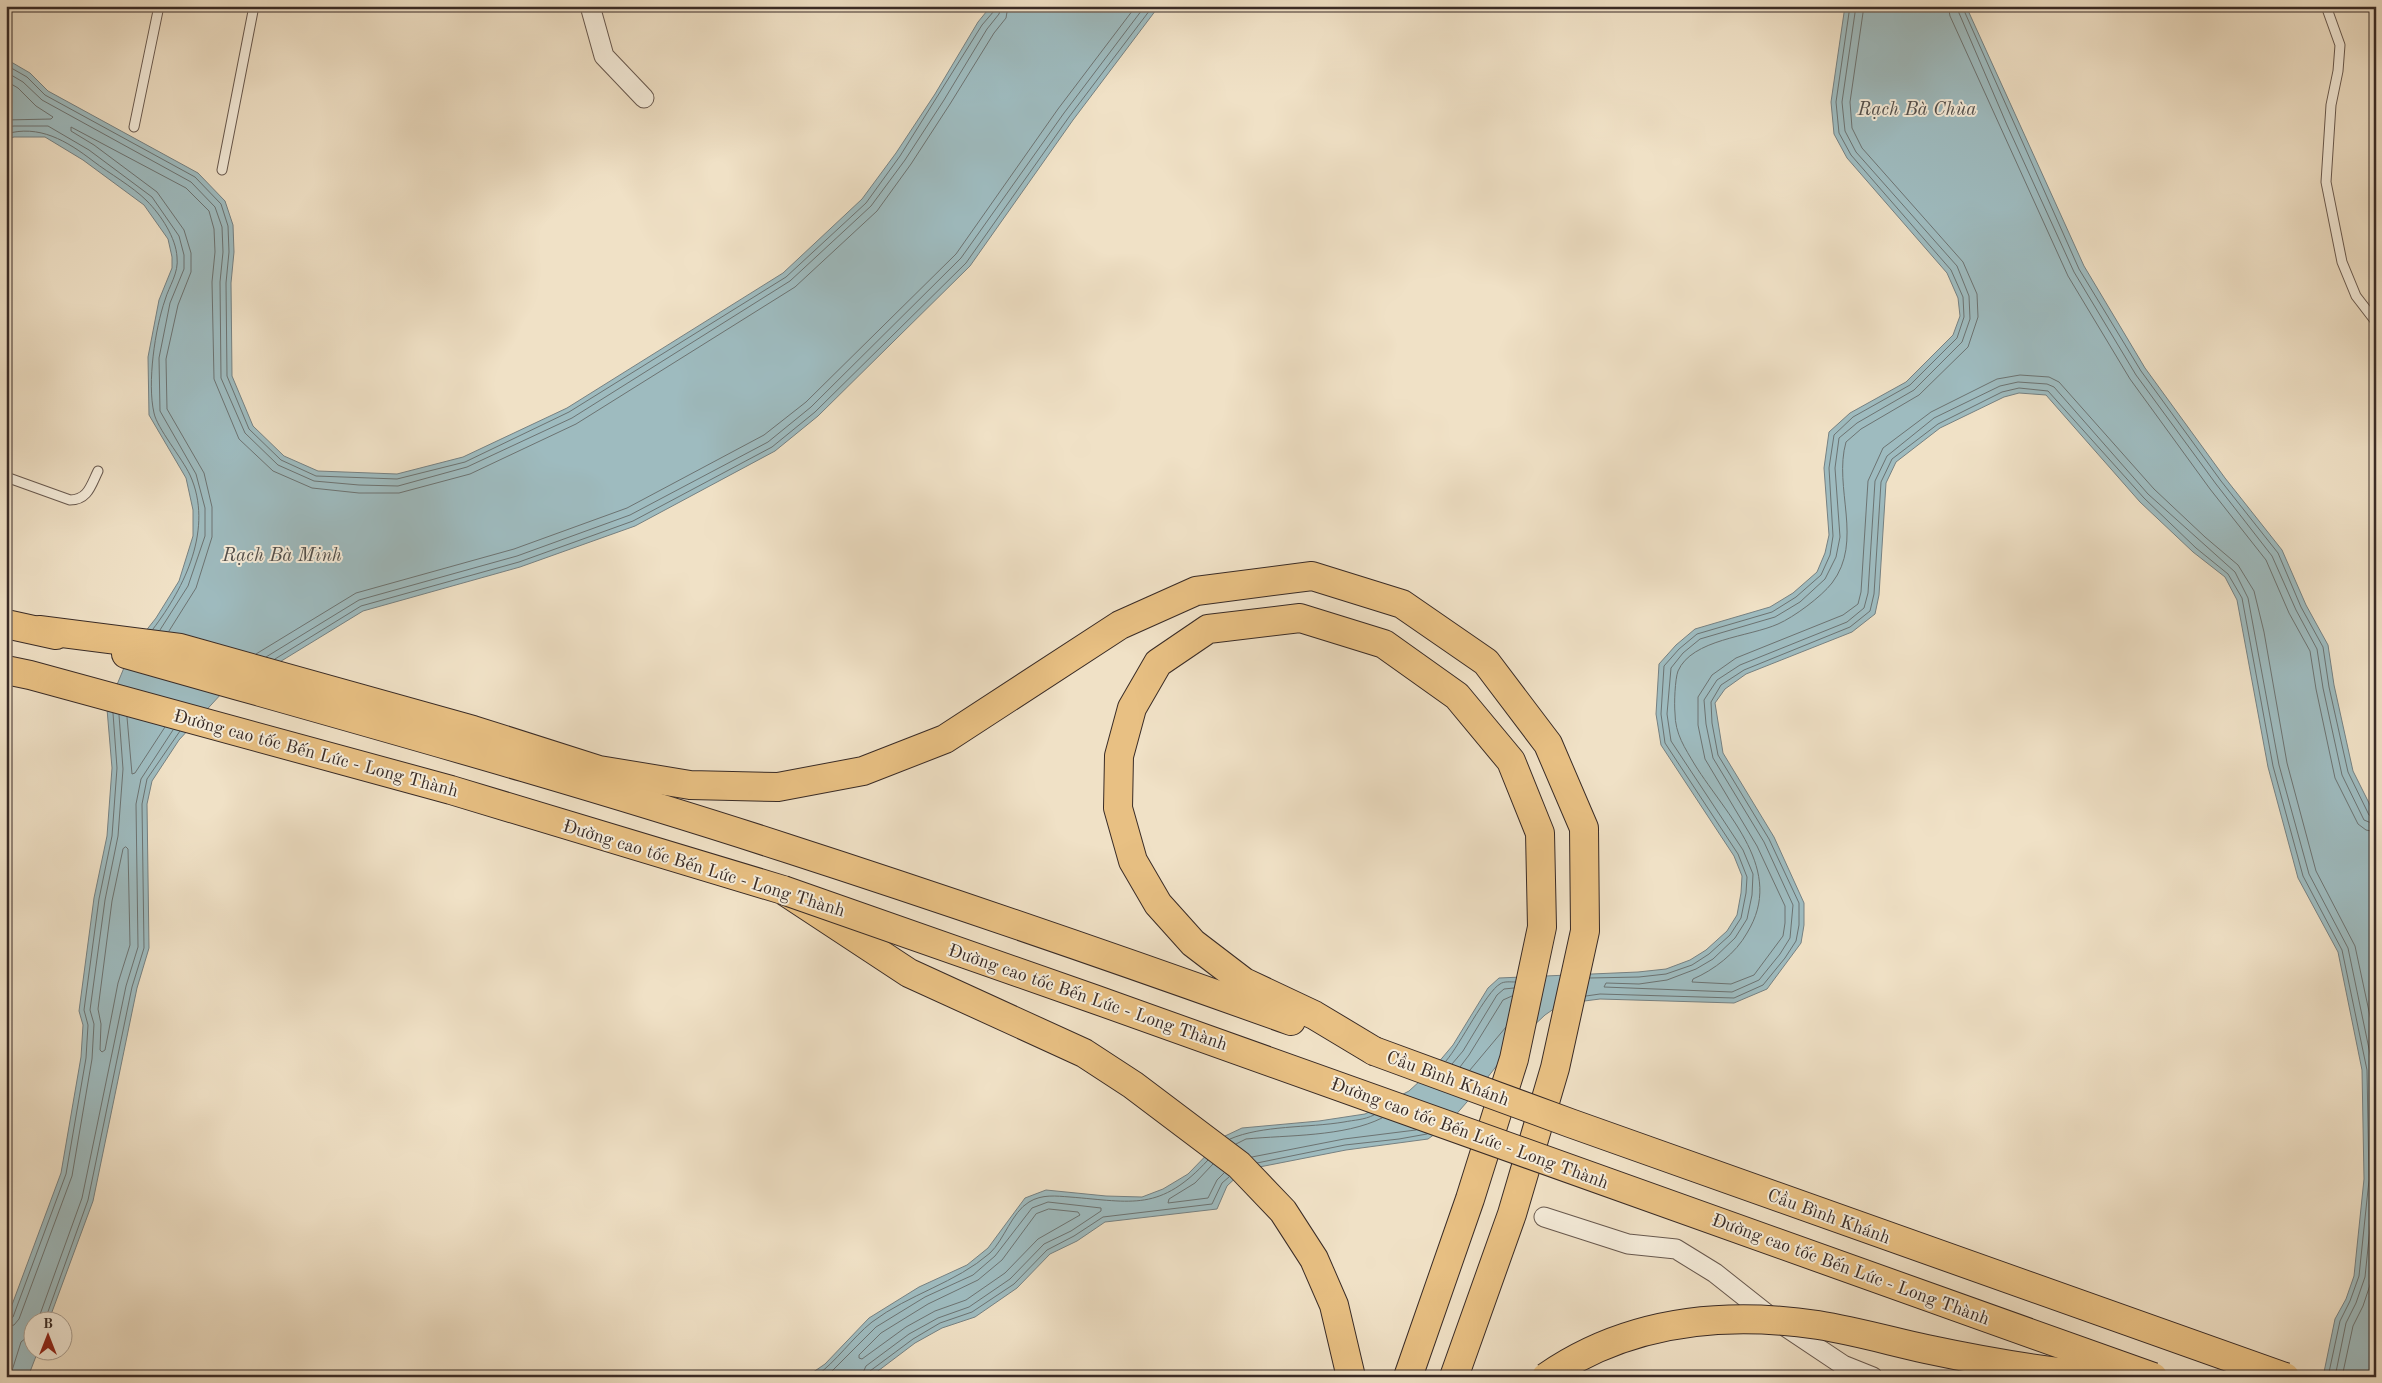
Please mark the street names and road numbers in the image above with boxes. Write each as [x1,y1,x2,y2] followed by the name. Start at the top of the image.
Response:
[171,706,460,801] street label: Đường cao tốc Bến Lức - Long Thành
[561,816,847,921] street label: Đường cao tốc Bến Lức - Long Thành
[946,941,1230,1054] street label: Đường cao tốc Bến Lức - Long Thành
[1384,1046,1513,1110] street label: Cầu Bình Khánh
[1328,1074,1611,1193] street label: Đường cao tốc Bến Lức - Long Thành
[1765,1184,1894,1248] street label: Cầu Bình Khánh
[1709,1210,1992,1329] street label: Đường cao tốc Bến Lức - Long Thành

